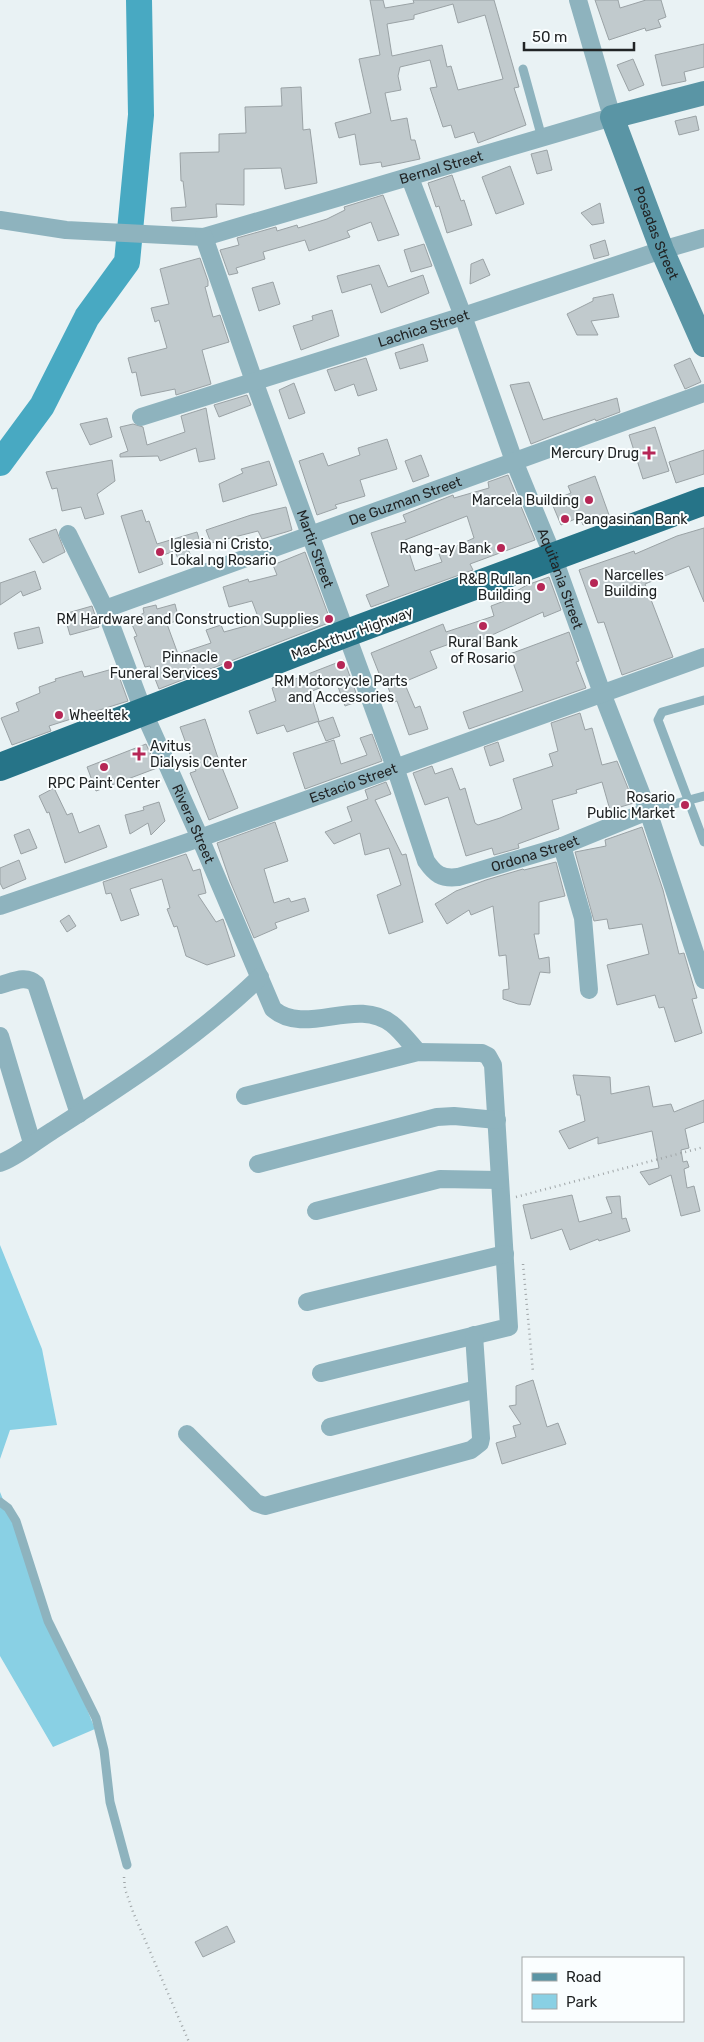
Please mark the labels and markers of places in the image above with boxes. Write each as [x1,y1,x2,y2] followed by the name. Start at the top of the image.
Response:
[551,445,639,462] place label: Mercury Drug
[643,447,655,459] marker: Mercury Drug
[472,492,579,509] place label: Marcela Building
[583,494,595,506] marker: Marcela Building
[575,511,688,528] place label: Pangasinan Bank
[559,513,571,525] marker: Pangasinan Bank
[170,536,276,569] place label: Iglesia ni Cristo, Lokal ng Rosario
[399,540,492,557] place label: Rang-ay Bank
[495,542,507,554] marker: Rang-ay Bank
[154,546,166,558] marker: Iglesia ni Cristo, Lokal ng Rosario
[604,567,664,600] place label: Narcelles Building
[459,571,531,604] place label: R&B Rullan Building
[588,577,600,589] marker: Narcelles Building
[535,581,547,593] marker: R&B Rullan Building
[57,611,319,628] place label: RM Hardware and Construction Supplies
[323,613,335,625] marker: RM Hardware and Construction Supplies
[477,620,489,632] marker: Rural Bank of Rosario
[448,634,519,667] place label: Rural Bank of Rosario
[110,649,218,682] place label: Pinnacle Funeral Services
[222,659,234,671] marker: Pinnacle Funeral Services
[335,659,347,671] marker: RM Motorcycle Parts and Accessories
[274,673,408,706] place label: RM Motorcycle Parts and Accessories
[69,707,129,724] place label: Wheeltek
[53,709,65,721] marker: Wheeltek
[150,738,248,771] place label: Avitus Dialysis Center
[132,747,146,761] marker: Avitus Dialysis Center
[98,761,110,773] marker: RPC Paint Center
[48,775,161,792] place label: RPC Paint Center
[587,789,676,822] place label: Rosario Public Market
[679,799,691,811] marker: Rosario Public Market

